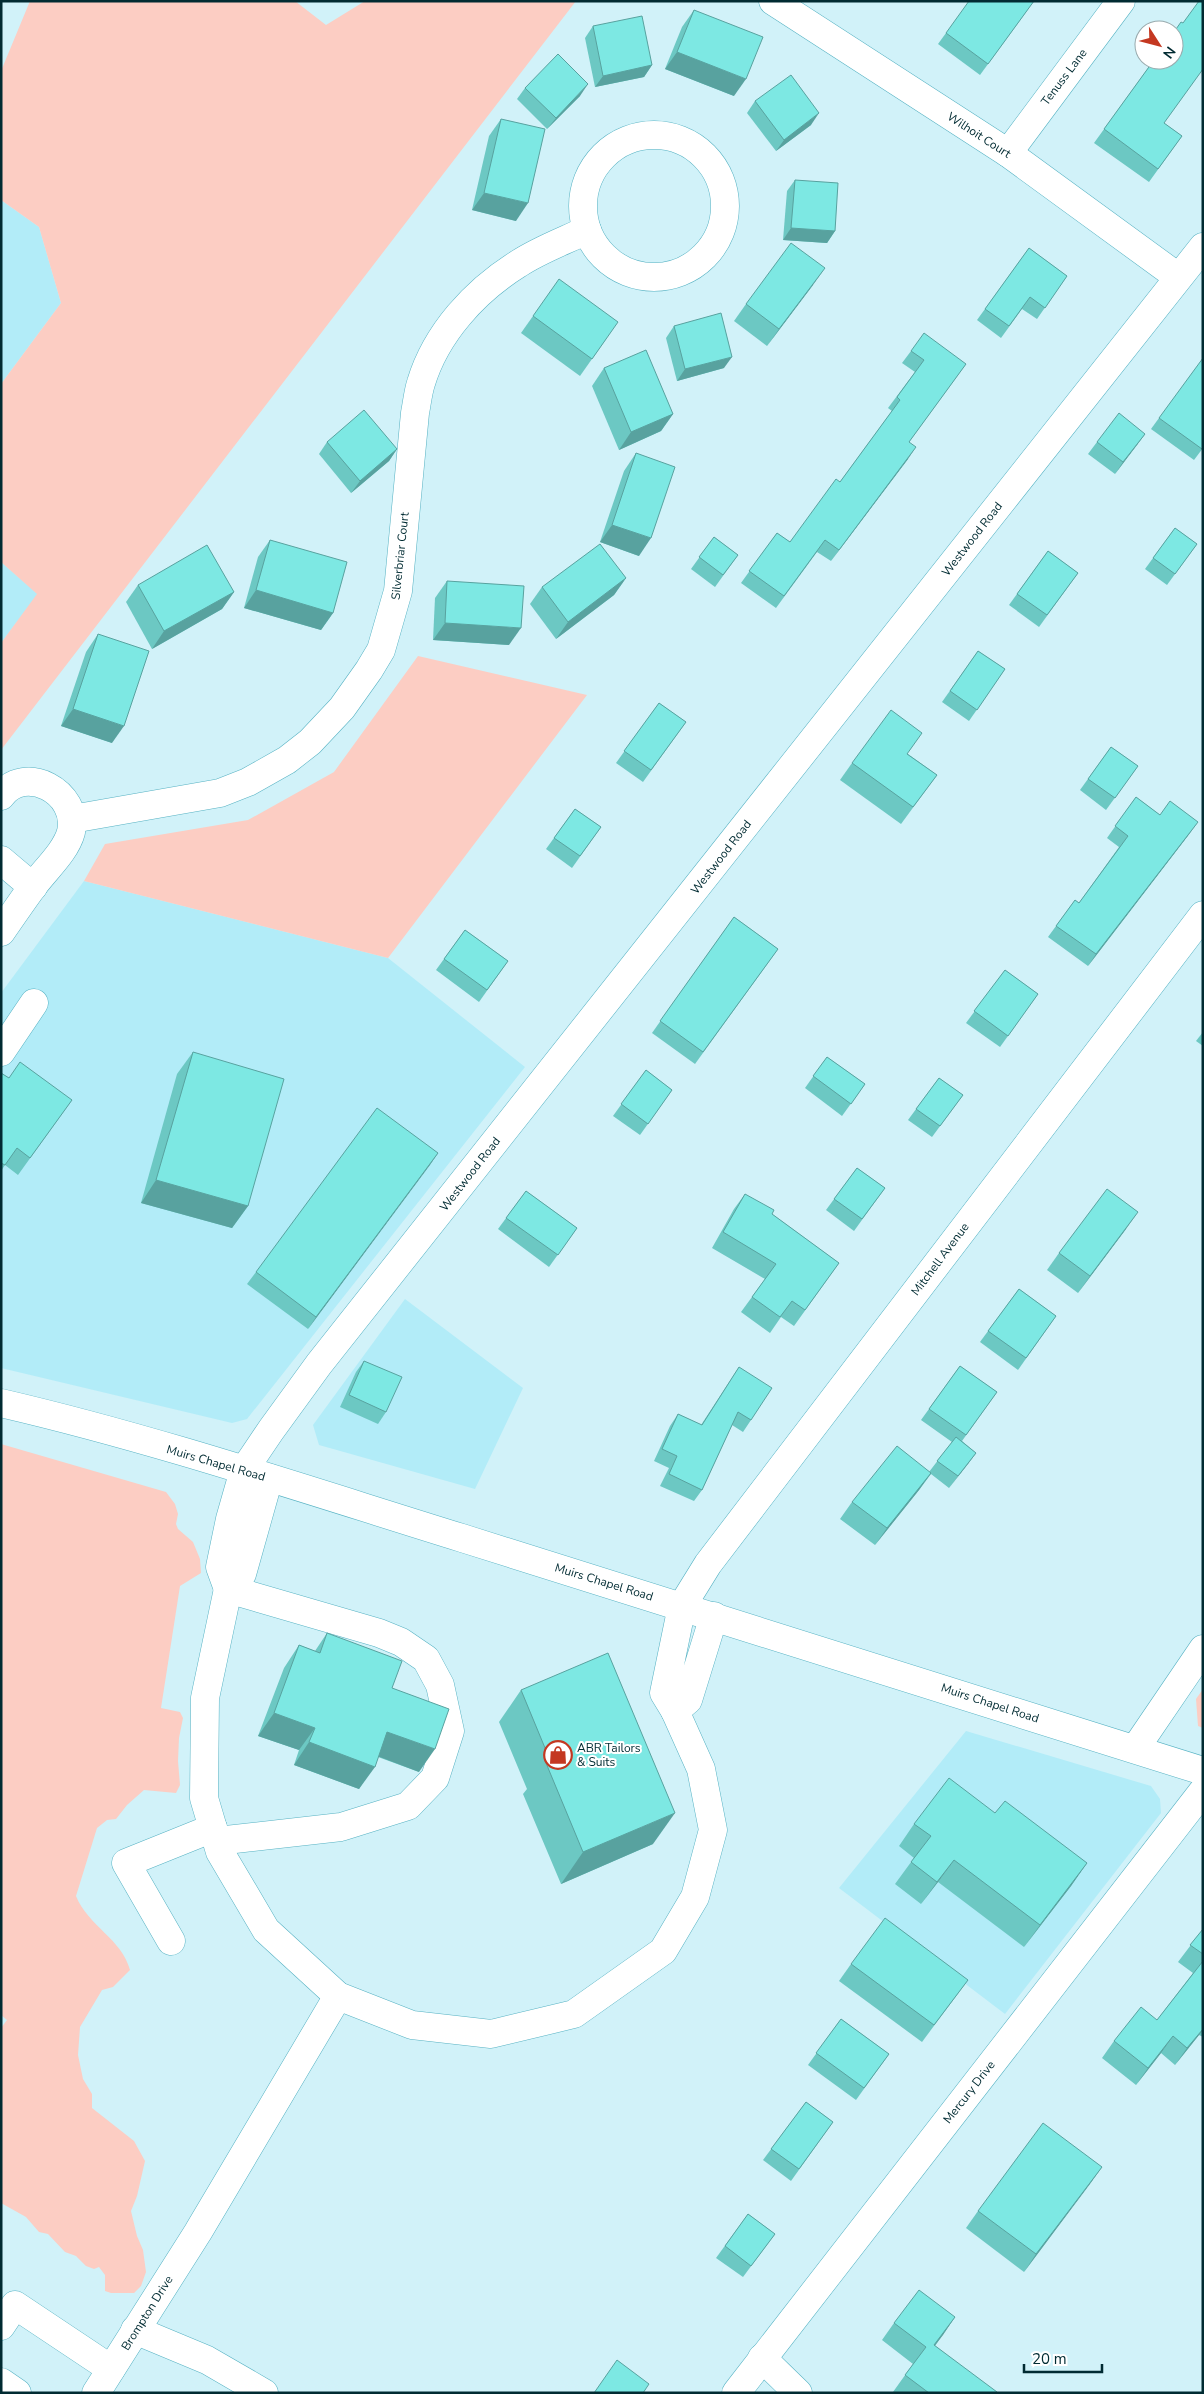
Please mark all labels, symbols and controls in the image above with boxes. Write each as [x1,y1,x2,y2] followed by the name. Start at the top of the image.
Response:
[1134,20,1184,70] north arrow
[1158,43,1180,62] text: N
[1037,45,1091,109] street label: Tenuss Lane
[944,108,1015,162] street label: Wilhoit Court
[938,499,1006,579] street label: Westwood Road
[387,511,413,601] street label: Silverbriar Court
[687,817,755,897] street label: Westwood Road
[436,1134,504,1214] street label: Westwood Road
[907,1219,973,1299] street label: Mitchell Avenue
[165,1441,267,1485] street label: Muirs Chapel Road
[553,1559,655,1605] street label: Muirs Chapel Road
[939,1680,1041,1726] street label: Muirs Chapel Road
[543,1740,573,1770] shop icon: ABR Tailors & Suits
[577,1740,641,1770] place label: ABR Tailors & Suits
[939,2057,999,2127] street label: Mercury Drive
[118,2273,176,2353] street label: Brompton Drive
[1024,2342,1102,2374] scale bar
[1032,2349,1067,2369] text: 20 m

